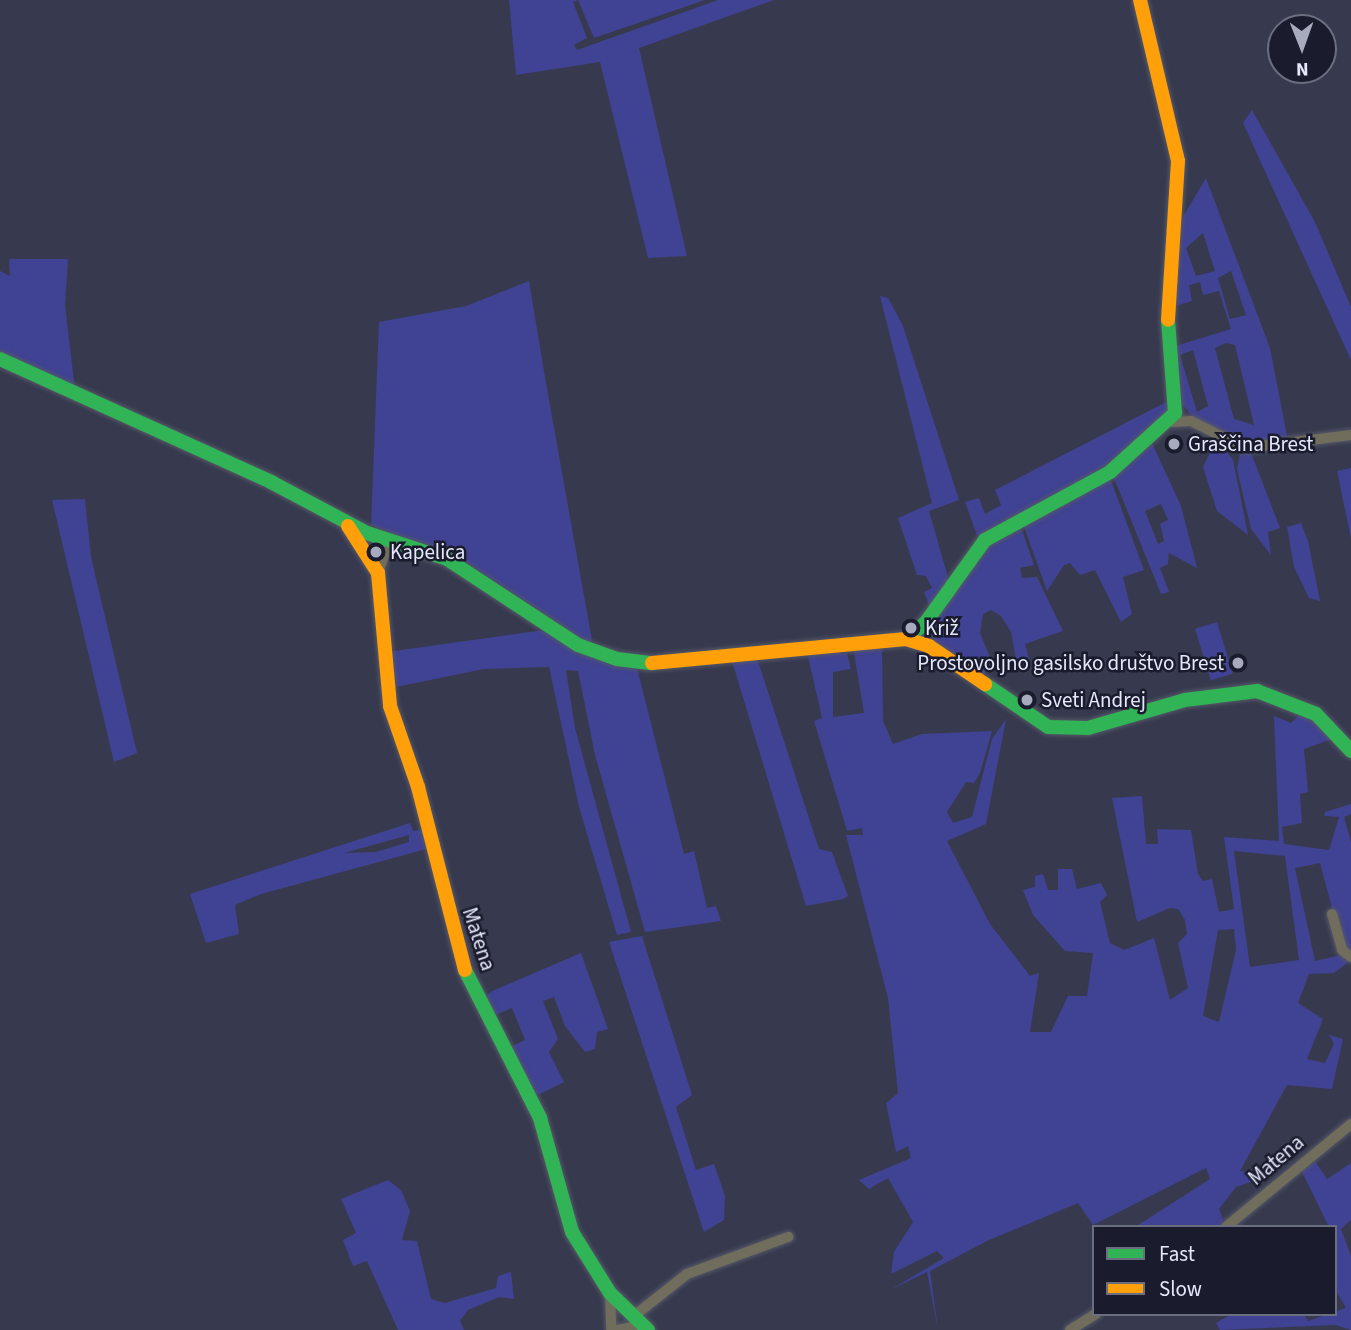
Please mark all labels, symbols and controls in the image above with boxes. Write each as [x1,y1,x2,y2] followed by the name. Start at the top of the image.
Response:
[1267,14,1337,84] north arrow
[1296,55,1309,82] text: N
[1188,431,1313,457] place label: Graščina Brest
[1166,436,1182,452] marker: Graščina Brest
[390,539,465,565] place label: Kapelica
[368,544,384,560] marker: Kapelica
[925,615,959,641] place label: Križ
[903,620,919,636] marker: Križ
[917,650,1224,676] place label: Prostovoljno gasilsko društvo Brest
[1230,655,1246,671] marker: Prostovoljno gasilsko društvo Brest
[1041,687,1146,713] place label: Sveti Andrej
[1019,692,1035,708] marker: Sveti Andrej
[457,904,501,974] street label: Matena
[1243,1130,1309,1190] street label: Matena
[1092,1225,1337,1316] legend
[1159,1239,1195,1269] text: Fast
[1159,1274,1202,1304] text: Slow

